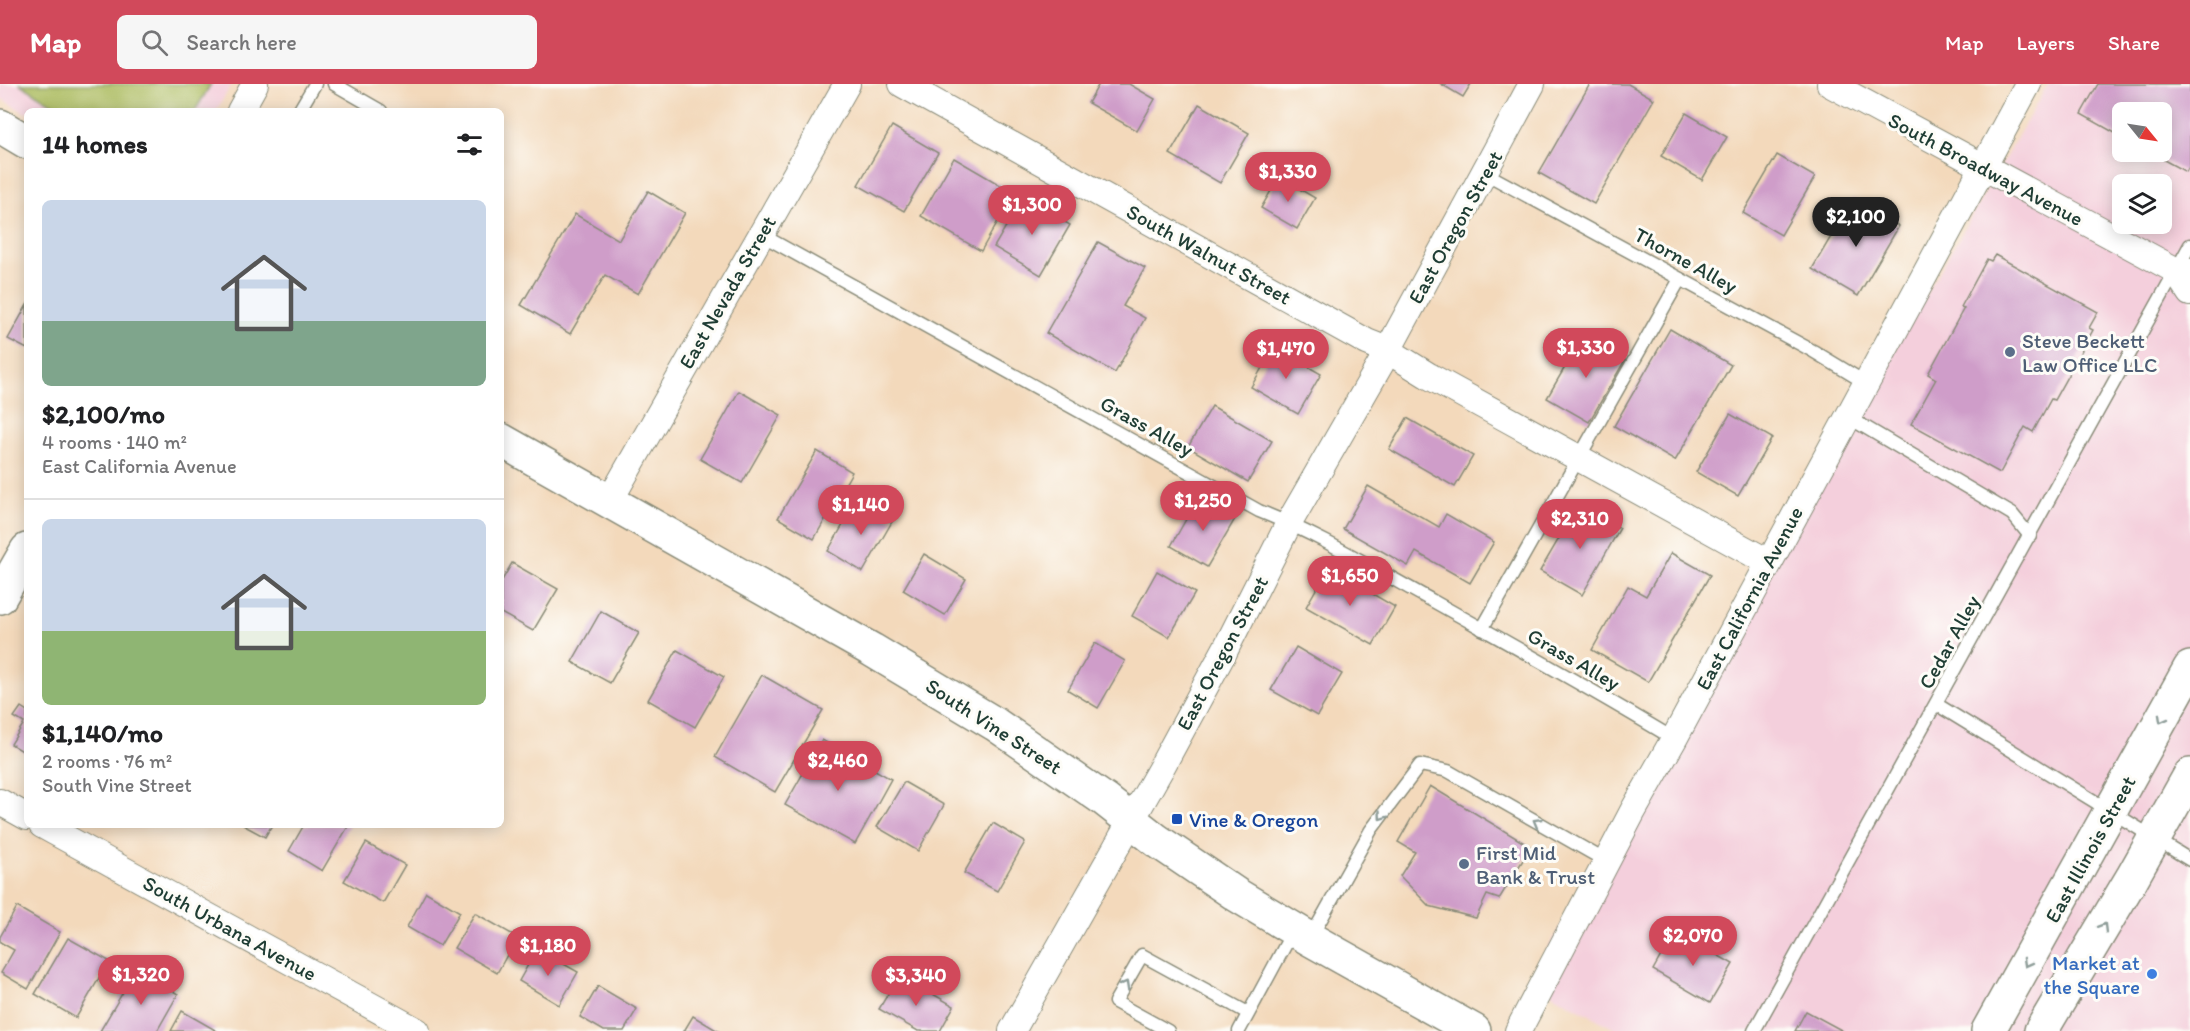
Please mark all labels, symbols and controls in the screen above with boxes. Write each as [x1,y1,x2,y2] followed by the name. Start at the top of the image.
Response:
[117,15,537,69] search box
[30,25,81,59] text: Map
[138,26,171,59] icon: search
[186,29,297,56] text: Search here
[1945,30,1984,55] text: Map
[2017,30,2075,55] text: Layers
[2108,30,2160,55] text: Share
[2112,102,2172,162] north arrow
[2112,102,2172,234] map controls
[1884,107,2088,231] street label: South Broadway Avenue
[42,128,148,160] text: 14 homes
[453,128,486,161] icon: filters
[1403,146,1507,308] street label: East Oregon Street
[1239,152,1337,203] pin: $1,330
[1259,159,1317,183] text: $1,330
[2112,174,2172,234] button: layers
[983,185,1081,236] pin: $1,300
[1002,192,1062,216] text: $1,300
[1807,197,1905,248] pin: $2,100
[1122,198,1296,310] street label: South Walnut Street
[1826,204,1886,228] text: $2,100
[673,211,781,373] street label: East Nevada Street
[1630,221,1742,299] street label: Thorne Alley
[210,239,318,347] icon: home
[1537,328,1635,379] pin: $1,330
[2022,328,2157,377] place label: Steve Beckett Law Office LLC
[1237,329,1335,380] pin: $1,470
[1557,335,1615,359] text: $1,330
[1257,336,1315,360] text: $1,470
[2003,345,2017,359] marker: Steve Beckett Law Office LLC
[1096,390,1198,462] street label: Grass Alley
[42,398,165,430] text: $2,100/mo
[42,430,187,454] text: 4 rooms · 140 m²
[42,454,237,478] text: East California Avenue
[1154,481,1252,532] pin: $1,250
[812,485,910,536] pin: $1,140
[1174,488,1232,512] text: $1,250
[832,492,890,516] text: $1,140
[1531,499,1629,550] pin: $2,310
[1690,502,1808,694] street label: East California Avenue
[1551,506,1609,530] text: $2,310
[1301,556,1399,607] pin: $1,650
[210,558,318,666] icon: home
[1321,563,1379,587] text: $1,650
[1171,571,1273,734] street label: East Oregon Street
[1913,591,1985,693] street label: Cedar Alley
[1523,623,1625,695] street label: Grass Alley
[921,673,1067,779] street label: South Vine Street
[2158,713,2169,723] one-way arrow
[42,717,163,749] text: $1,140/mo
[789,741,887,792] pin: $2,460
[808,748,868,772] text: $2,460
[42,749,172,773] text: 2 rooms · 76 m²
[2039,771,2141,927] street label: East Illinois Street
[42,773,192,797] text: South Vine Street
[1189,807,1318,832] place label: Vine & Oregon
[1378,809,1389,820] one-way arrow
[1170,812,1184,826] marker: Vine & Oregon
[1533,818,1543,829] one-way arrow
[1476,840,1595,889] place label: First Mid Bank & Trust
[1457,857,1471,871] marker: First Mid Bank & Trust
[139,870,321,986] street label: South Urbana Avenue
[1644,916,1742,967] pin: $2,070
[1663,923,1723,947] text: $2,070
[2096,923,2107,933] one-way arrow
[499,926,597,977] pin: $1,180
[520,933,576,957] text: $1,180
[2043,950,2140,999] place label: Market at the Square
[92,955,190,1006] pin: $1,320
[867,956,965,1007] pin: $3,340
[2022,957,2034,967] one-way arrow
[112,962,170,986] text: $1,320
[885,963,947,987] text: $3,340
[2145,967,2159,981] marker: Market at the Square
[1118,981,1129,991] one-way arrow

